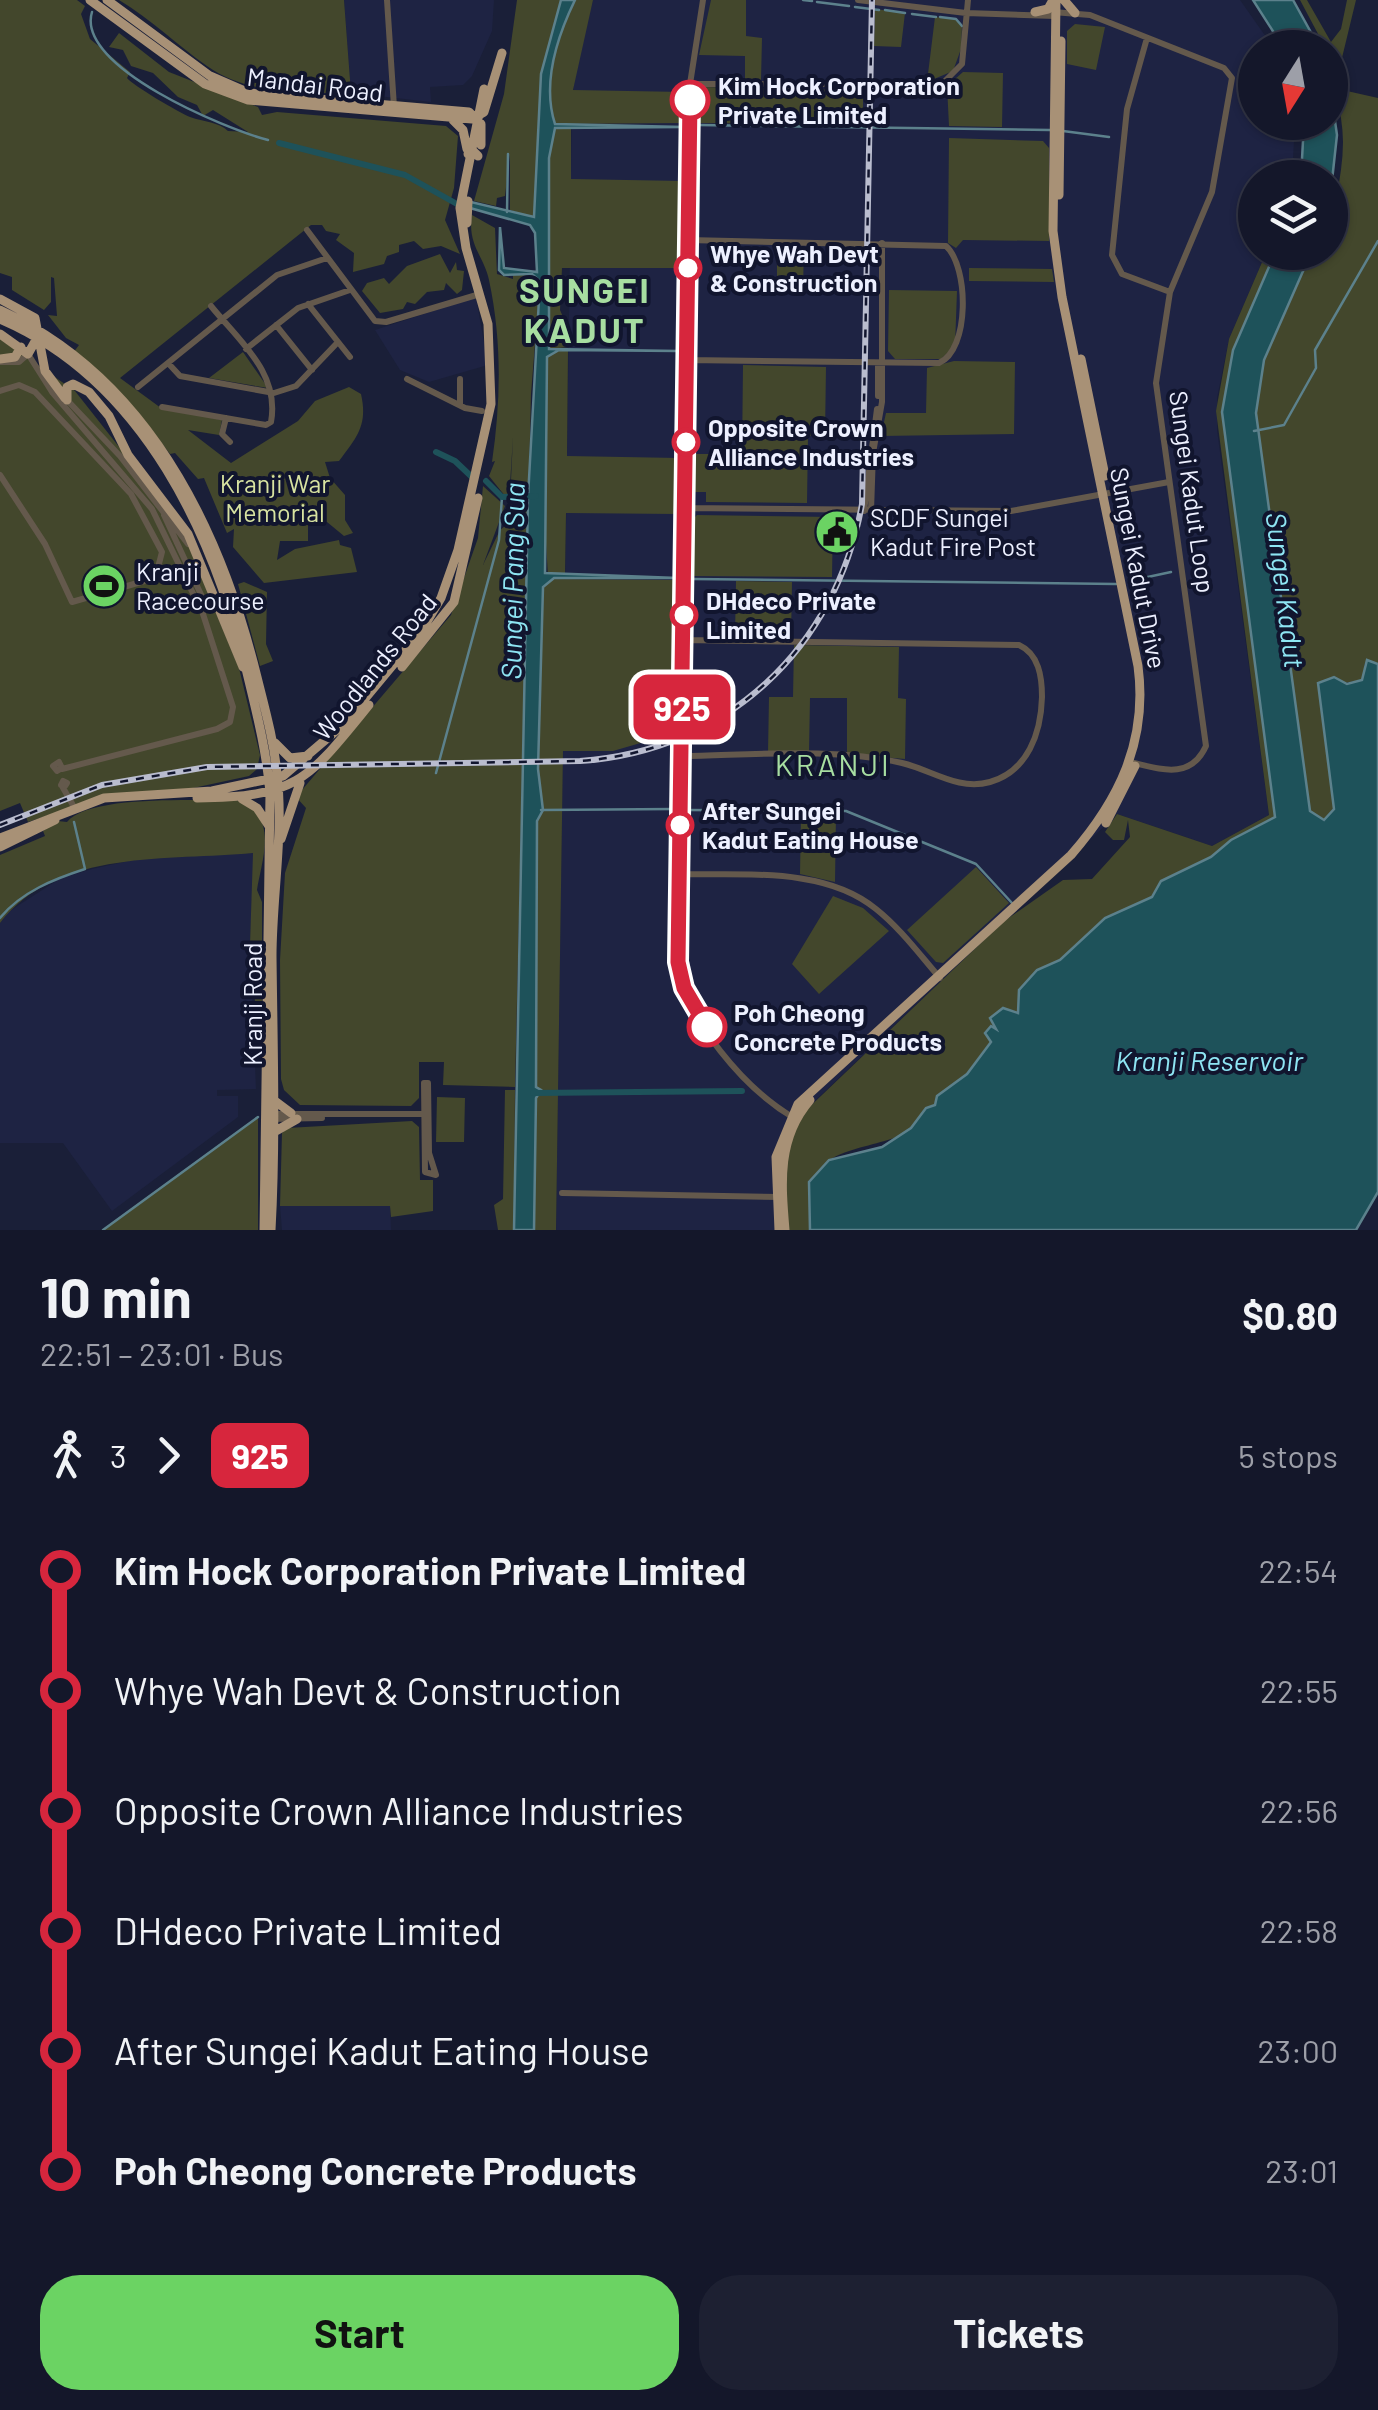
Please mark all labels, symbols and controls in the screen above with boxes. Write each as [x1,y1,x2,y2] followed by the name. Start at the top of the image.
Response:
[1238,30,1348,140] north arrow
[1238,30,1348,270] map controls
[245,61,385,107] street label: Mandai Road
[718,70,960,129] place label: Kim Hock Corporation Private Limited
[671,81,709,119] marker: Kim Hock Corporation Private Limited
[1238,160,1348,270] button: layers
[710,238,879,297] place label: Whye Wah Devt & Construction
[675,255,701,281] marker: Whye Wah Devt & Construction
[519,268,651,350] district label: SUNGEI KADUT
[1164,389,1222,595] street label: Sungei Kadut Loop
[708,412,914,471] place label: Opposite Crown Alliance Industries
[673,429,699,455] marker: Opposite Crown Alliance Industries
[1105,465,1173,671] street label: Sungei Kadut Drive
[220,468,330,527] park label: Kranji War Memorial
[493,482,531,680] water label: Sungei Pang Sua
[870,502,1036,561] place label: SCDF Sungei Kadut Fire Post
[814,509,860,555] public building icon: SCDF Sungei Kadut Fire Post
[1260,510,1312,670] water label: Sungei Kadut
[136,556,265,615] place label: Kranji Racecourse
[81,563,127,609] sports icon: Kranji Racecourse
[706,585,876,644] place label: DHdeco Private Limited
[306,587,442,746] street label: Woodlands Road
[671,602,697,628] marker: DHdeco Private Limited
[624,674,740,740] line badge: 925
[653,686,711,728] text: 925
[775,746,891,782] district label: KRANJI
[702,795,919,854] place label: After Sungei Kadut Eating House
[667,812,693,838] marker: After Sungei Kadut Eating House
[237,942,267,1066] street label: Kranji Road
[734,997,942,1056] place label: Poh Cheong Concrete Products
[688,1008,726,1046] marker: Poh Cheong Concrete Products
[1115,1043,1304,1077] water label: Kranji Reservoir
[40,1263,192,1329] text: 10 min
[1242,1292,1338,1338] text: $0.80
[40,1334,283,1372] text: 22:51 – 23:01 · Bus
[40,1428,95,1483] icon: walk
[141,1428,196,1483] icon: forward
[231,1434,289,1476] text: 925
[110,1436,126,1474] text: 3
[1238,1436,1338,1474] text: 5 stops
[114,1547,746,1593] text: Kim Hock Corporation Private Limited
[1259,1551,1338,1589] text: 22:54
[114,1667,622,1713] text: Whye Wah Devt & Construction
[1260,1671,1338,1709] text: 22:55
[114,1787,684,1833] text: Opposite Crown Alliance Industries
[1260,1791,1338,1829] text: 22:56
[114,1907,502,1953] text: DHdeco Private Limited
[1260,1911,1338,1949] text: 22:58
[114,2027,650,2073] text: After Sungei Kadut Eating House
[1258,2031,1338,2069] text: 23:00
[114,2147,637,2193] text: Poh Cheong Concrete Products
[1265,2151,1338,2189] text: 23:01
[40,2275,679,2390] button: Start
[699,2275,1338,2390] button: Tickets

